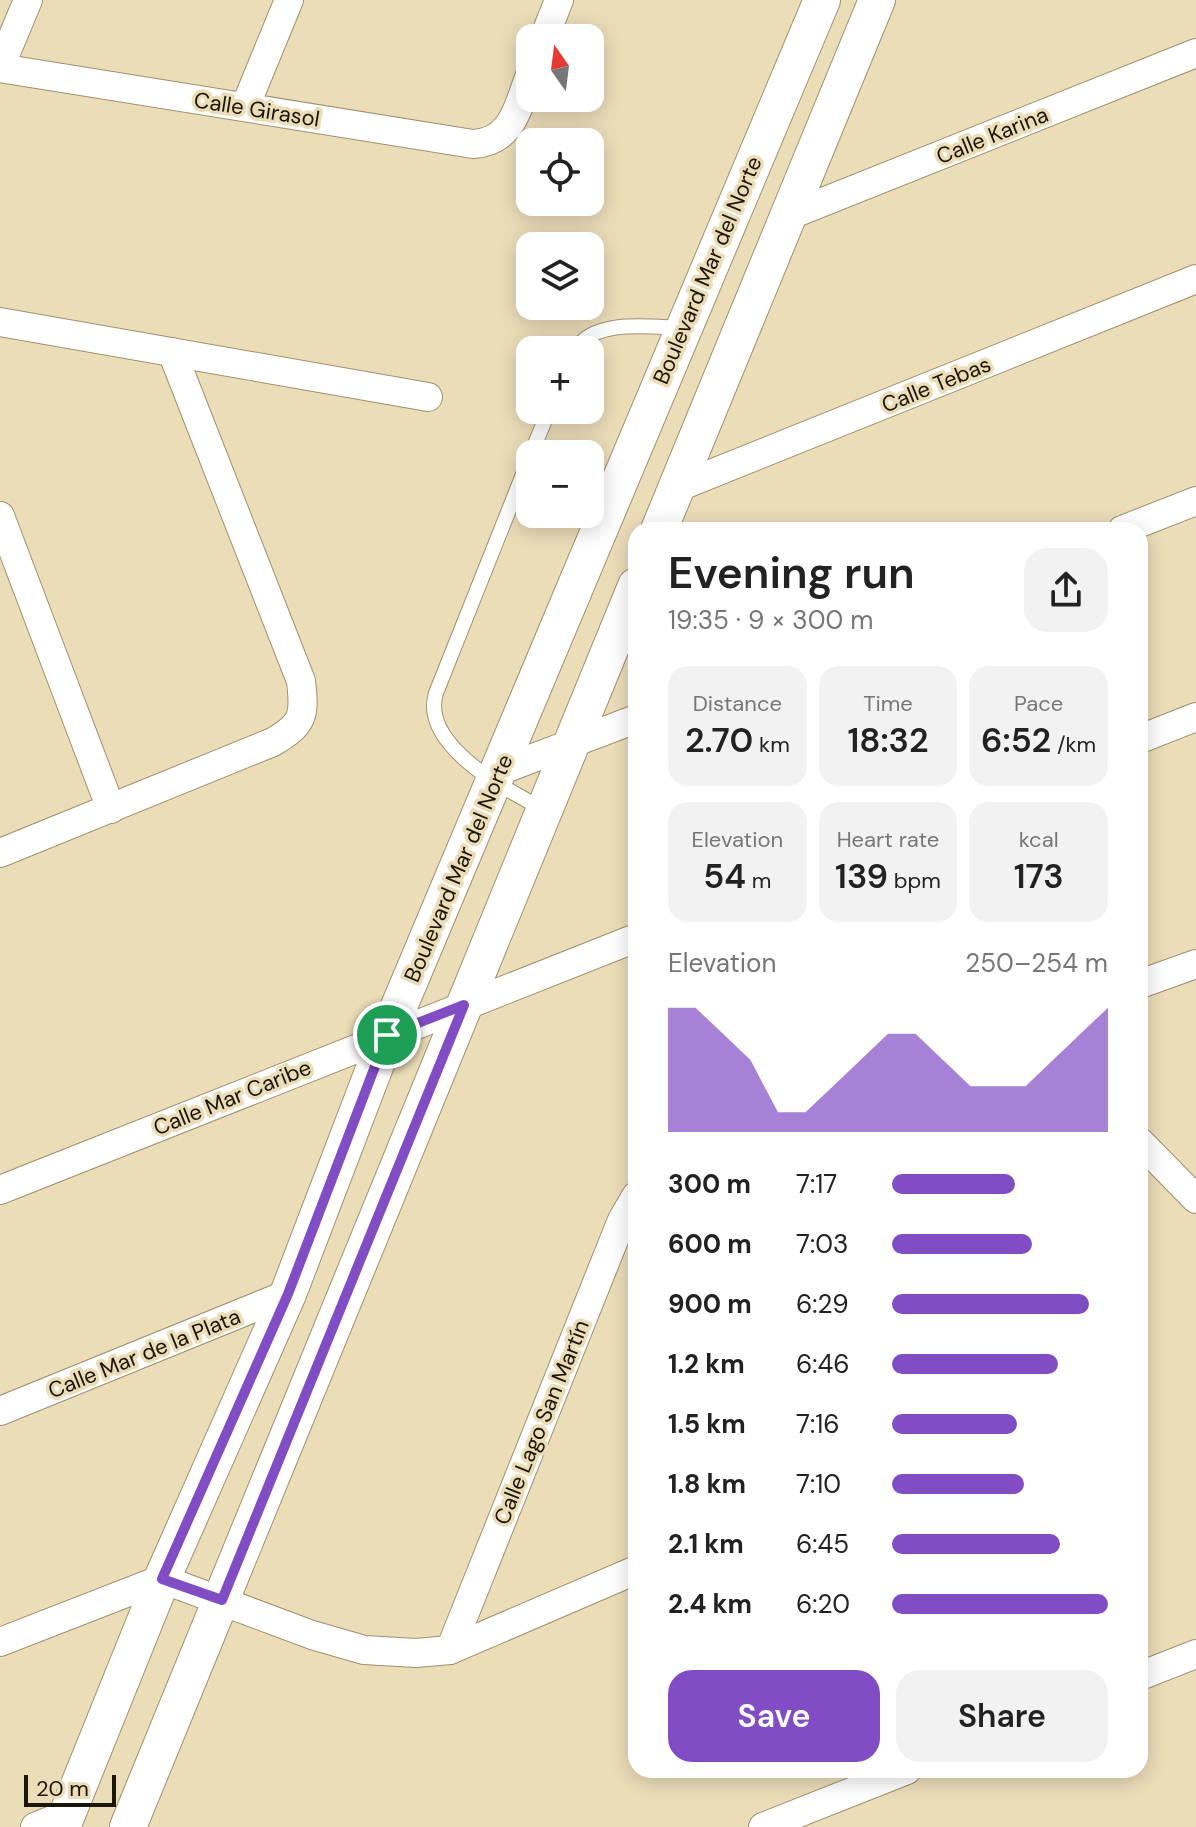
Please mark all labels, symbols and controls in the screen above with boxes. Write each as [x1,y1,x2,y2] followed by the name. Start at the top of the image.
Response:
[516,24,604,112] north arrow
[516,24,604,528] map controls
[192,85,322,134] street label: Calle Girasol
[932,100,1052,171] street label: Calle Karina
[516,128,604,216] button: locate
[646,152,769,389] street label: Boulevard Mar del Norte
[516,232,604,320] button: layers
[516,336,604,424] button: +
[877,349,995,420] street label: Calle Tebas
[516,440,604,528] button: −
[668,544,915,602] text: Evening run
[1024,548,1108,632] button: share
[668,603,873,637] text: 19:35 · 9 × 300 m
[693,689,782,718] text: Distance
[863,689,913,718] text: Time
[1014,689,1063,718] text: Pace
[685,718,753,763] text: 2.70
[847,718,929,763] text: 18:32
[981,718,1051,763] text: 6:52
[753,730,790,759] text: km
[1051,730,1096,759] text: /km
[397,750,520,987] street label: Boulevard Mar del Norte
[691,825,783,854] text: Elevation
[837,825,939,854] text: Heart rate
[1019,825,1059,854] text: kcal
[703,854,746,899] text: 54
[835,854,888,899] text: 139
[1014,854,1064,899] text: 173
[746,866,771,895] text: m
[888,866,941,895] text: bpm
[668,946,776,980] text: Elevation
[965,946,1108,980] text: 250–254 m
[353,1001,421,1069] pin
[365,1013,409,1057] icon: arrive
[149,1053,315,1142] street label: Calle Mar Caribe
[668,1167,751,1201] text: 300 m
[796,1167,837,1201] text: 7:17
[668,1227,752,1261] text: 600 m
[796,1227,848,1261] text: 7:03
[668,1287,752,1321] text: 900 m
[796,1287,849,1321] text: 6:29
[44,1302,245,1405] street label: Calle Mar de la Plata
[487,1316,596,1529] street label: Calle Lago San Martín
[668,1347,745,1381] text: 1.2 km
[796,1347,850,1381] text: 6:46
[668,1407,746,1441] text: 1.5 km
[796,1407,840,1441] text: 7:16
[668,1467,746,1501] text: 1.8 km
[796,1467,841,1501] text: 7:10
[668,1527,744,1561] text: 2.1 km
[796,1527,849,1561] text: 6:45
[668,1587,752,1621] text: 2.4 km
[796,1587,850,1621] text: 6:20
[668,1670,880,1762] button: Save
[896,1670,1108,1762] button: Share
[24,1771,116,1807] scale bar
[36,1774,89,1803] text: 20 m

